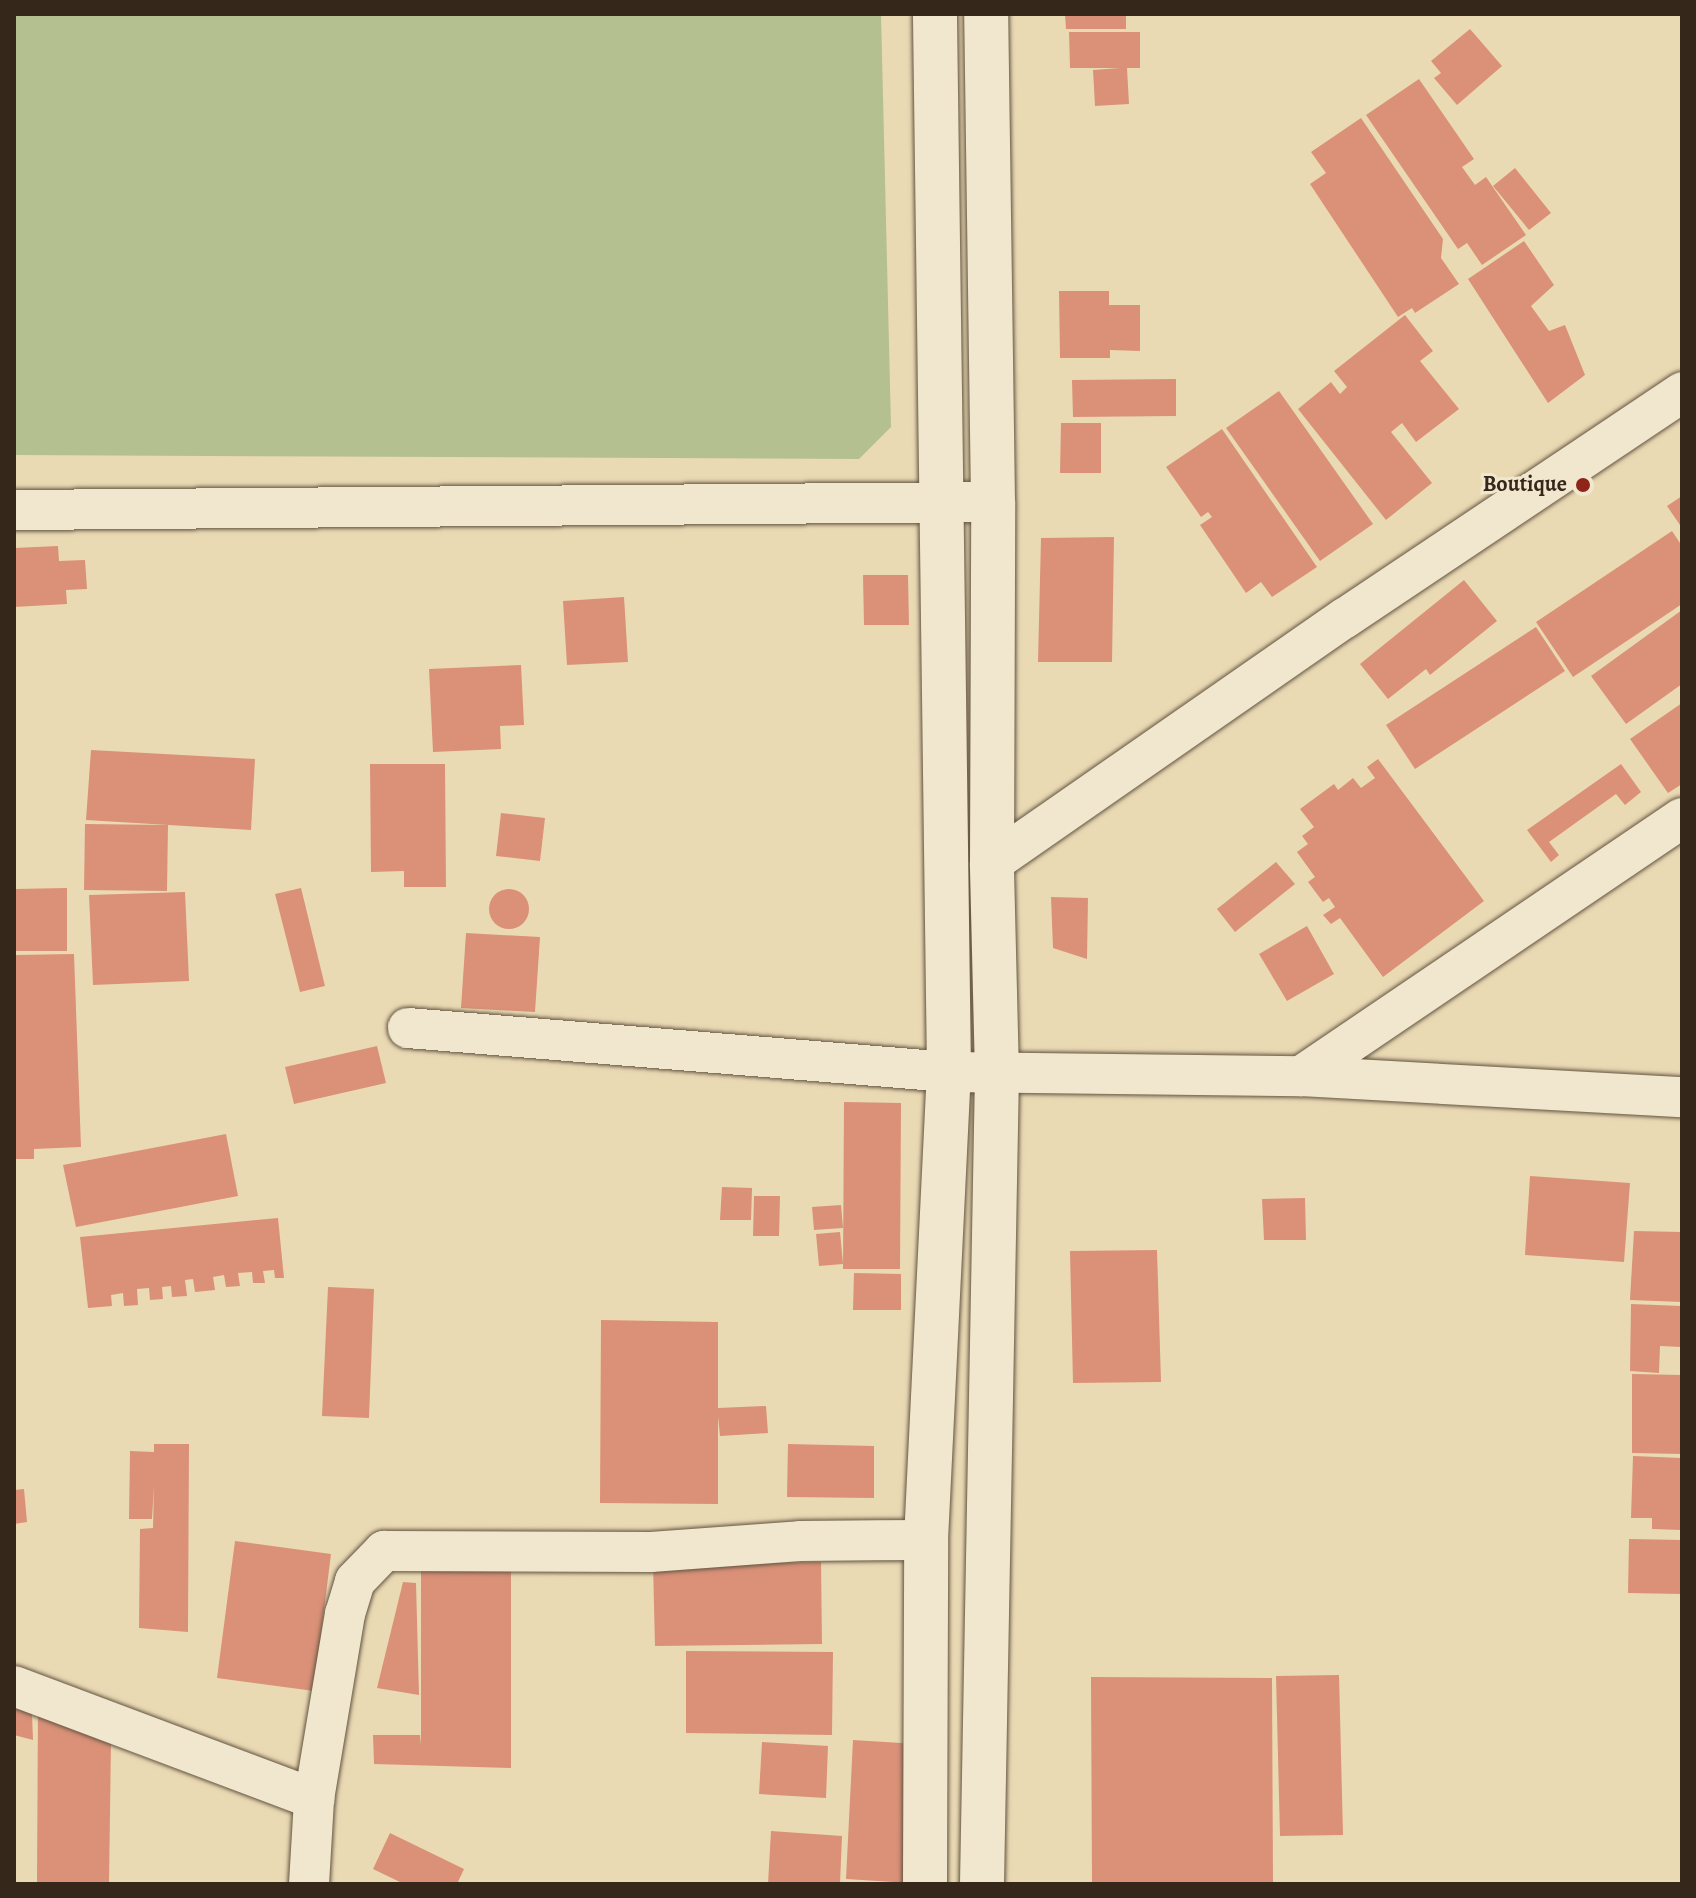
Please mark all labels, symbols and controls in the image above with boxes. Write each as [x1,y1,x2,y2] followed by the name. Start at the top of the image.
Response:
[1483,472,1567,498] place label: Boutique
[1574,476,1592,494] marker: Boutique

